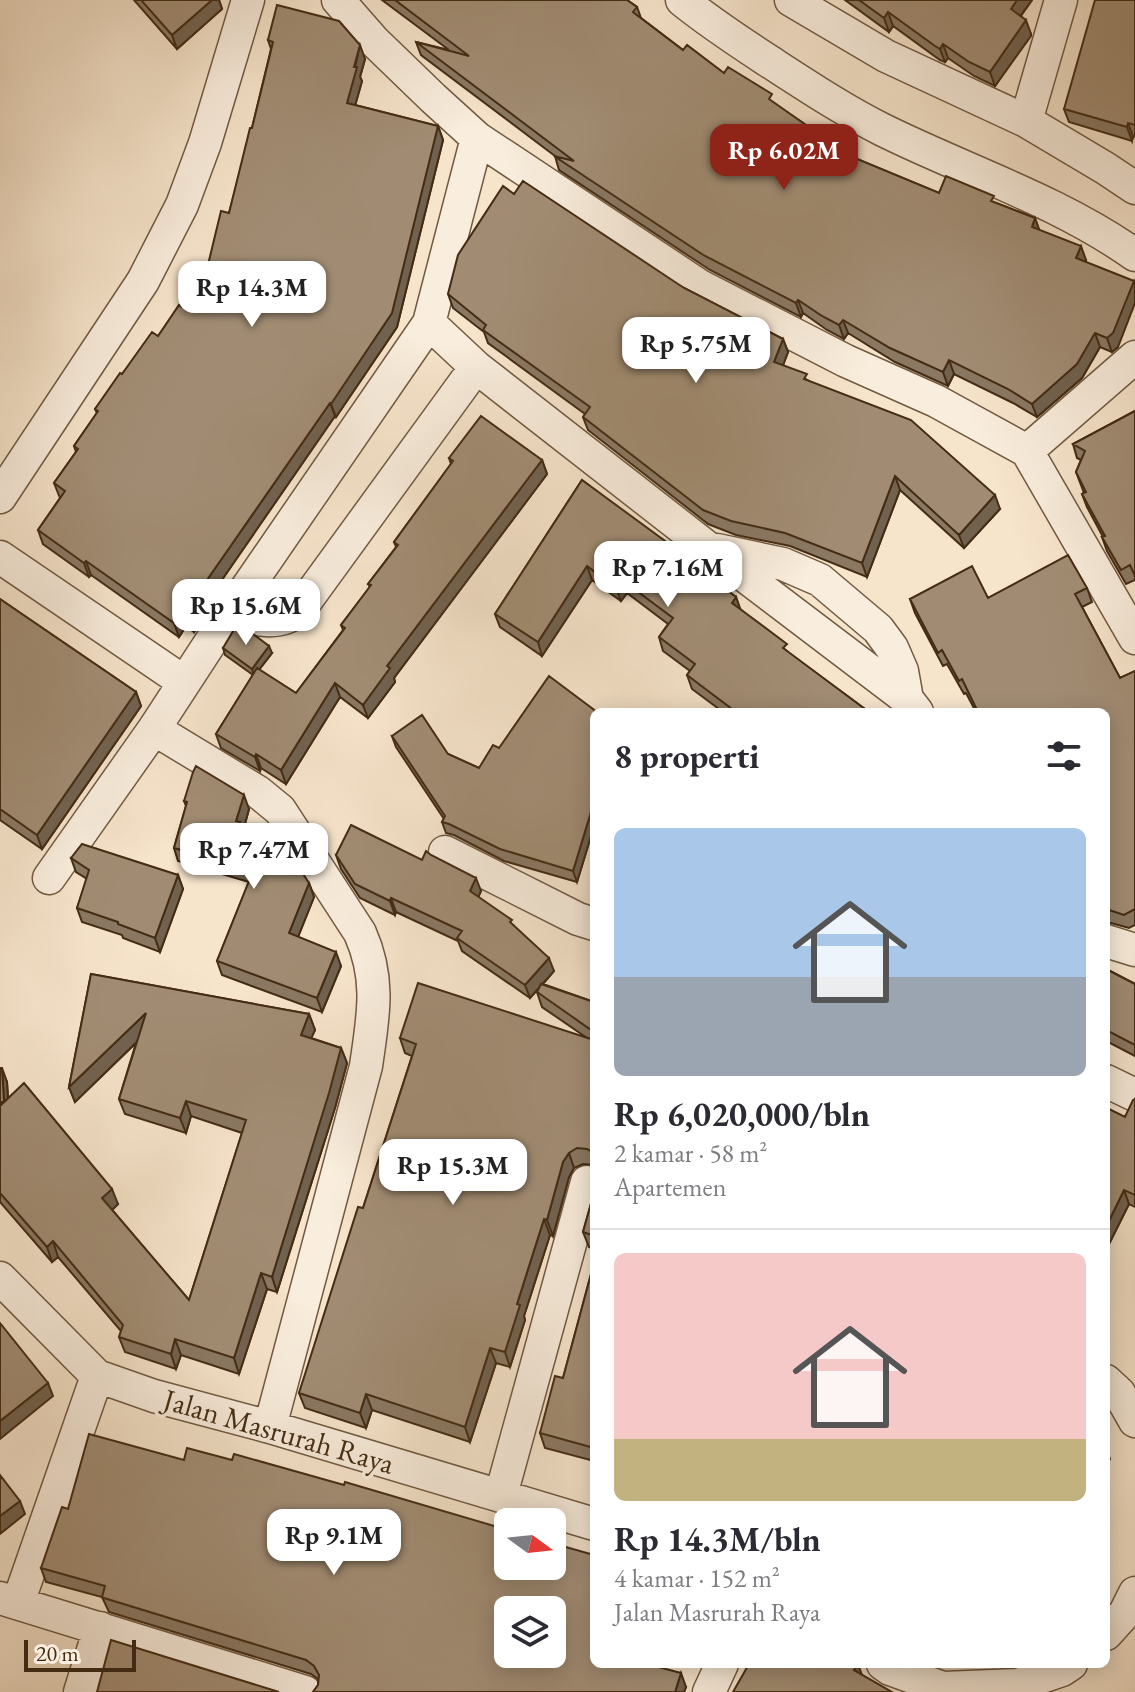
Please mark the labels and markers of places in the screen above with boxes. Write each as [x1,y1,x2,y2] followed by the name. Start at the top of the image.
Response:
[701,124,867,192] pin: Rp 6.02M
[169,261,335,329] pin: Rp 14.3M
[613,317,779,385] pin: Rp 5.75M
[585,541,751,609] pin: Rp 7.16M
[163,579,329,647] pin: Rp 15.6M
[171,823,337,891] pin: Rp 7.47M
[370,1139,536,1207] pin: Rp 15.3M
[260,1509,408,1577] pin: Rp 9.1M

